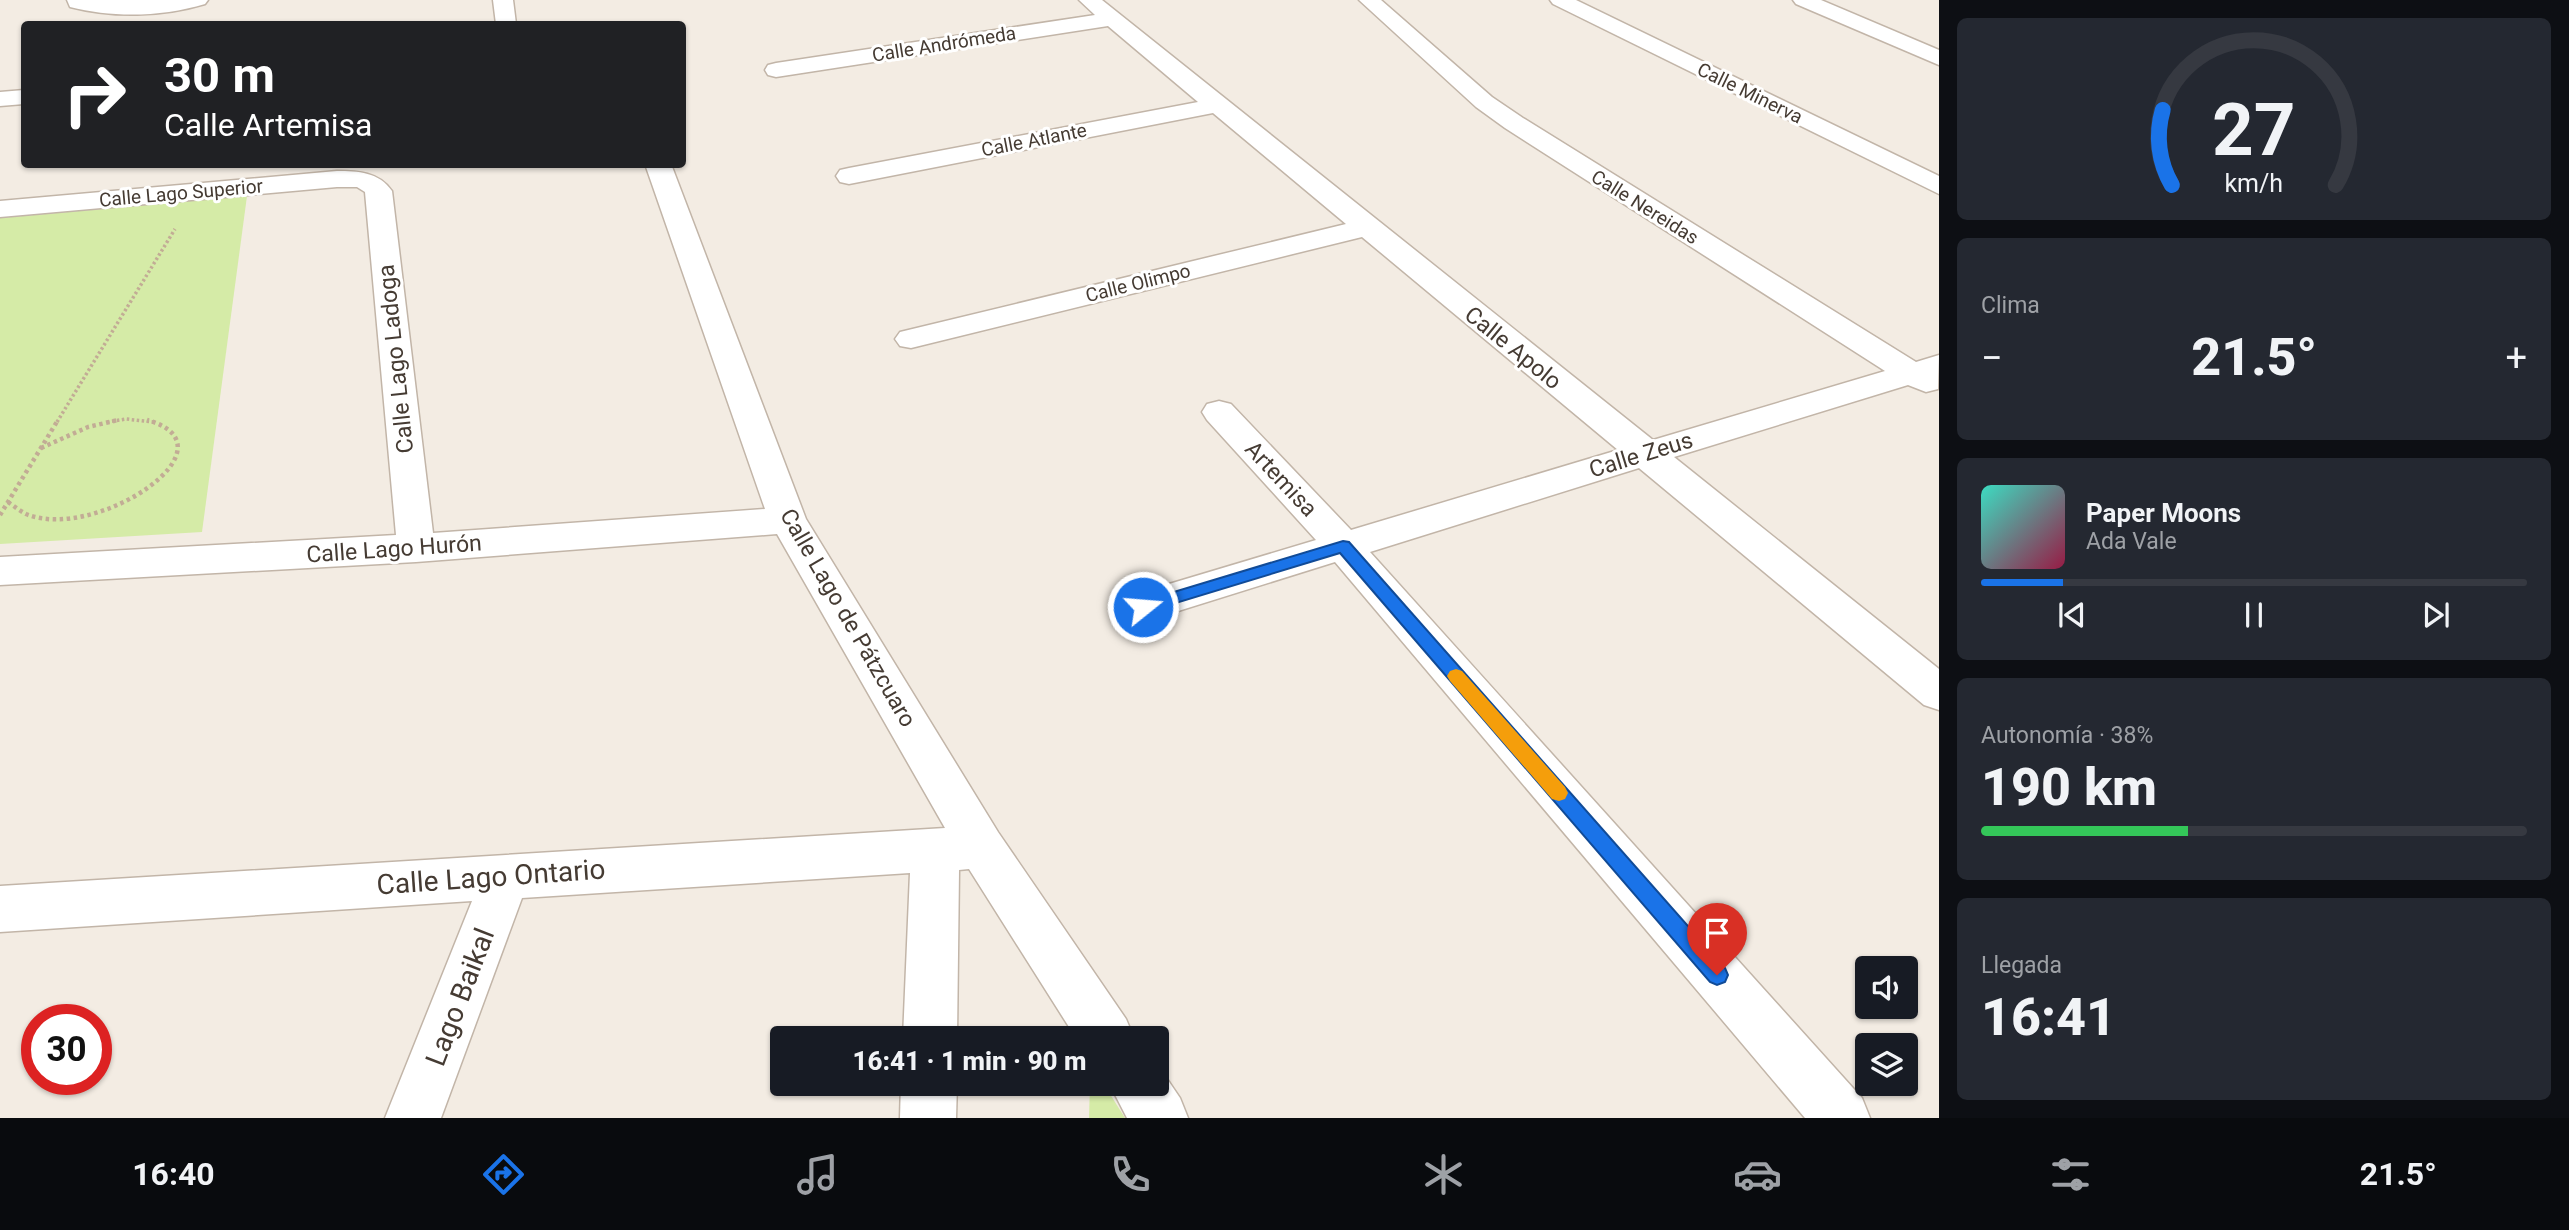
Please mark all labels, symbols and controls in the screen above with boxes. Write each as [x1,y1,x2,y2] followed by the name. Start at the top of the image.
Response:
[870,21,1018,67] street label: Calle Andrómeda
[164,47,275,104] text: 30 m
[49,49,140,140] icon: right
[1693,58,1807,128] street label: Calle Minerva
[2212,87,2296,173] text: 27
[164,106,372,144] text: Calle Artemisa
[979,119,1089,161] street label: Calle Atlante
[1587,165,1703,249] street label: Calle Nereidas
[2225,169,2283,198] text: km/h
[98,174,264,212] street label: Calle Lago Superior
[1083,259,1193,307] street label: Calle Olimpo
[373,263,419,455] street label: Calle Lago Ladoga
[1981,292,2040,319] text: Clima
[1459,301,1567,395] street label: Calle Apolo
[2191,327,2317,388] text: 21.5°
[1981,336,2003,380] text: −
[2505,336,2527,380] text: +
[1586,426,1696,484] street label: Calle Zeus
[1239,436,1323,522] street label: Artemisa
[2086,498,2241,528] text: Paper Moons
[774,504,922,732] street label: Calle Lago de Pátzcuaro
[2086,528,2177,555] text: Ada Vale
[305,529,483,569] street label: Calle Lago Hurón
[1106,570,1180,644] position arrow
[2053,596,2091,634] icon: previous
[2235,596,2273,634] icon: pause
[2417,596,2455,634] icon: next
[1981,722,2153,749] text: Autonomía · 38%
[1981,757,2157,818] text: 190 km
[376,853,606,901] street label: Calle Lago Ontario
[1687,903,1747,975] pin
[1698,914,1736,952] icon: arrive
[419,924,501,1070] street label: Lago Baikal
[1981,952,2062,979] text: Llegada
[1855,956,1918,1096] map controls
[1855,956,1918,1019] button: sound
[1981,987,2116,1048] text: 16:41
[21,1004,112,1095] speed limit sign: 30
[1855,1033,1918,1096] button: layers
[852,1046,1087,1076] text: 16:41 · 1 min · 90 m
[479,1150,528,1199] icon: directions
[793,1150,842,1199] icon: music
[1106,1150,1155,1199] icon: phone
[1419,1150,1468,1199] icon: climate
[1733,1150,1782,1199] icon: car
[2046,1150,2095,1199] icon: filters
[132,1155,215,1193] text: 16:40
[2360,1155,2437,1193] text: 21.5°

